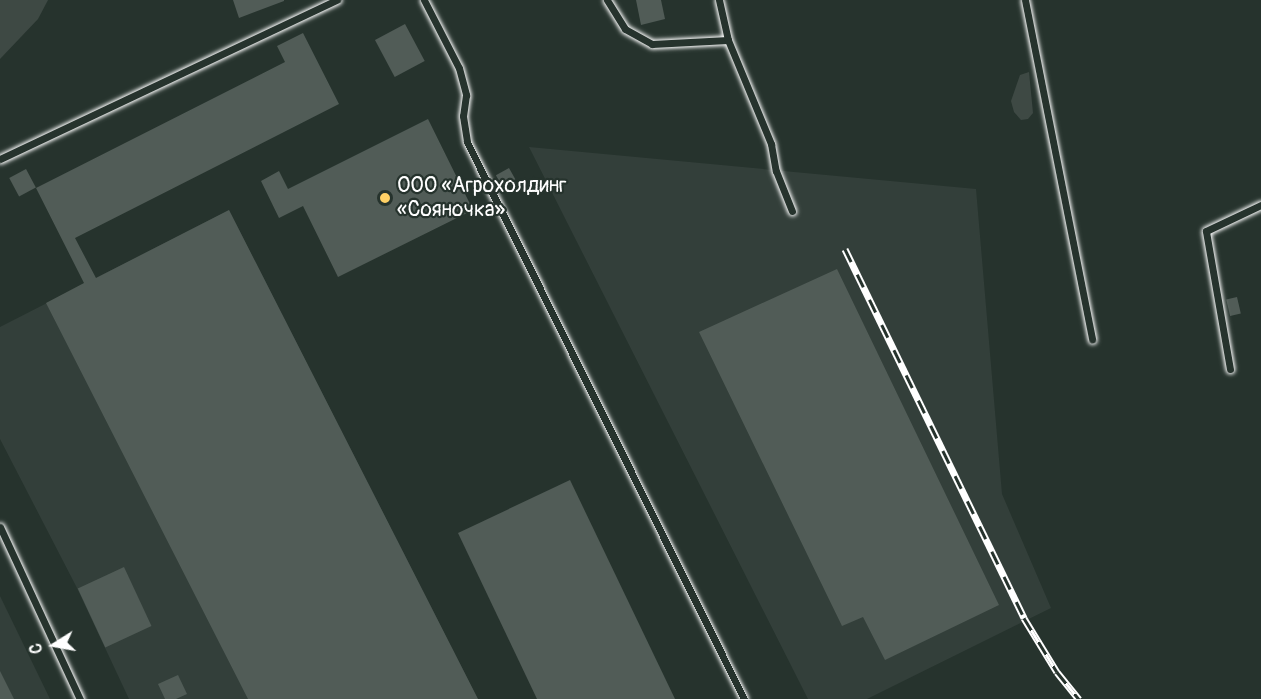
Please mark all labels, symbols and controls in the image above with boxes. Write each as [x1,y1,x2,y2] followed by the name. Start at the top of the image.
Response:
[397,173,566,223] place label: ООО «Агрохолдинг «Сояночка»
[378,191,392,205] marker: ООО «Агрохолдинг «Сояночка»
[24,615,84,675] north arrow
[26,642,47,655] text: С

